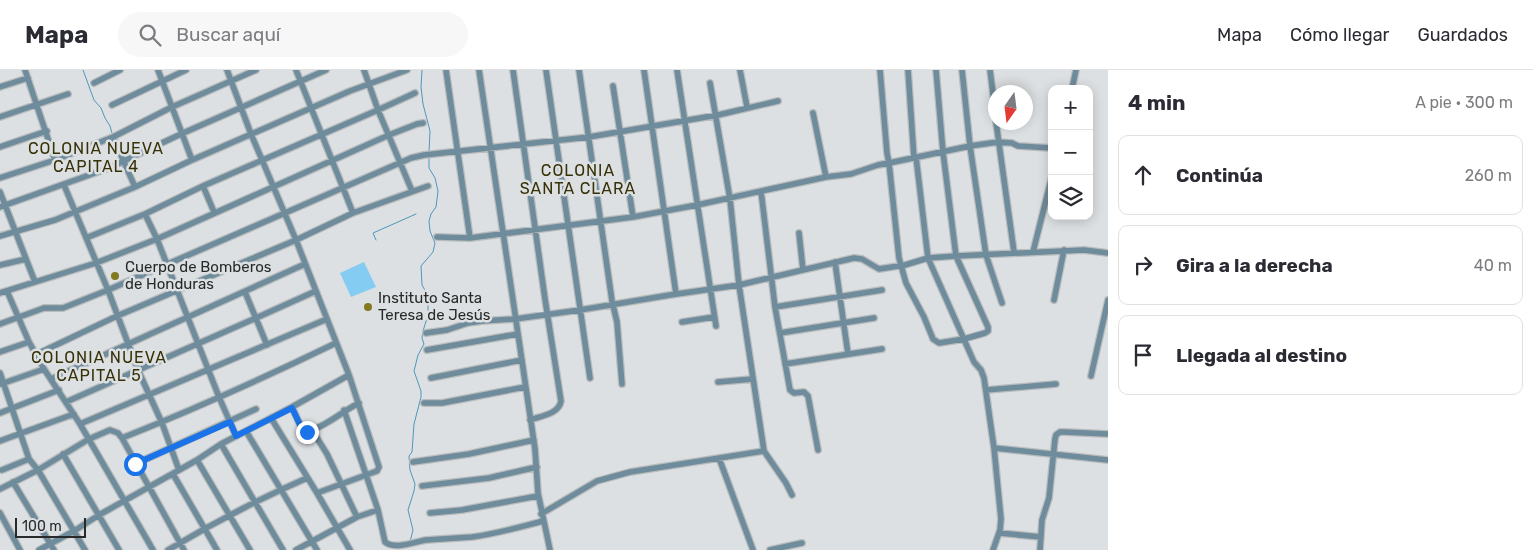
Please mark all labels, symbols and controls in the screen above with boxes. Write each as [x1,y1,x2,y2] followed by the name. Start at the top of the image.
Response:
[118,12,468,57] search box
[25,21,88,49] text: Mapa
[136,21,164,49] icon: search
[176,23,280,46] text: Buscar aquí
[1217,24,1262,46] text: Mapa
[1290,24,1389,46] text: Cómo llegar
[1417,24,1508,46] text: Guardados
[988,85,1033,130] north arrow
[1048,85,1093,220] map controls
[1048,85,1093,130] button: +
[1128,90,1186,115] text: 4 min
[1415,93,1513,112] text: A pie · 300 m
[1048,130,1093,175] button: −
[28,139,164,176] district label: COLONIA NUEVA CAPITAL 4
[520,161,636,198] district label: COLONIA SANTA CLARA
[1129,161,1157,189] icon: ahead
[1176,164,1263,187] text: Continúa
[1465,166,1512,185] text: 260 m
[1048,175,1093,220] button: layers
[1129,251,1157,279] icon: right
[1176,254,1333,277] text: Gira a la derecha
[1474,256,1512,275] text: 40 m
[125,258,272,293] place label: Cuerpo de Bomberos de Honduras
[109,270,121,282] marker: Cuerpo de Bomberos de Honduras
[378,289,491,324] place label: Instituto Santa Teresa de Jesús
[362,301,374,313] marker: Instituto Santa Teresa de Jesús
[1129,341,1157,369] icon: arrive
[1176,344,1347,367] text: Llegada al destino
[31,348,167,385] district label: COLONIA NUEVA CAPITAL 5
[296,421,319,444] route end
[124,453,147,476] route start
[15,515,86,538] scale bar
[22,518,62,535] text: 100 m

